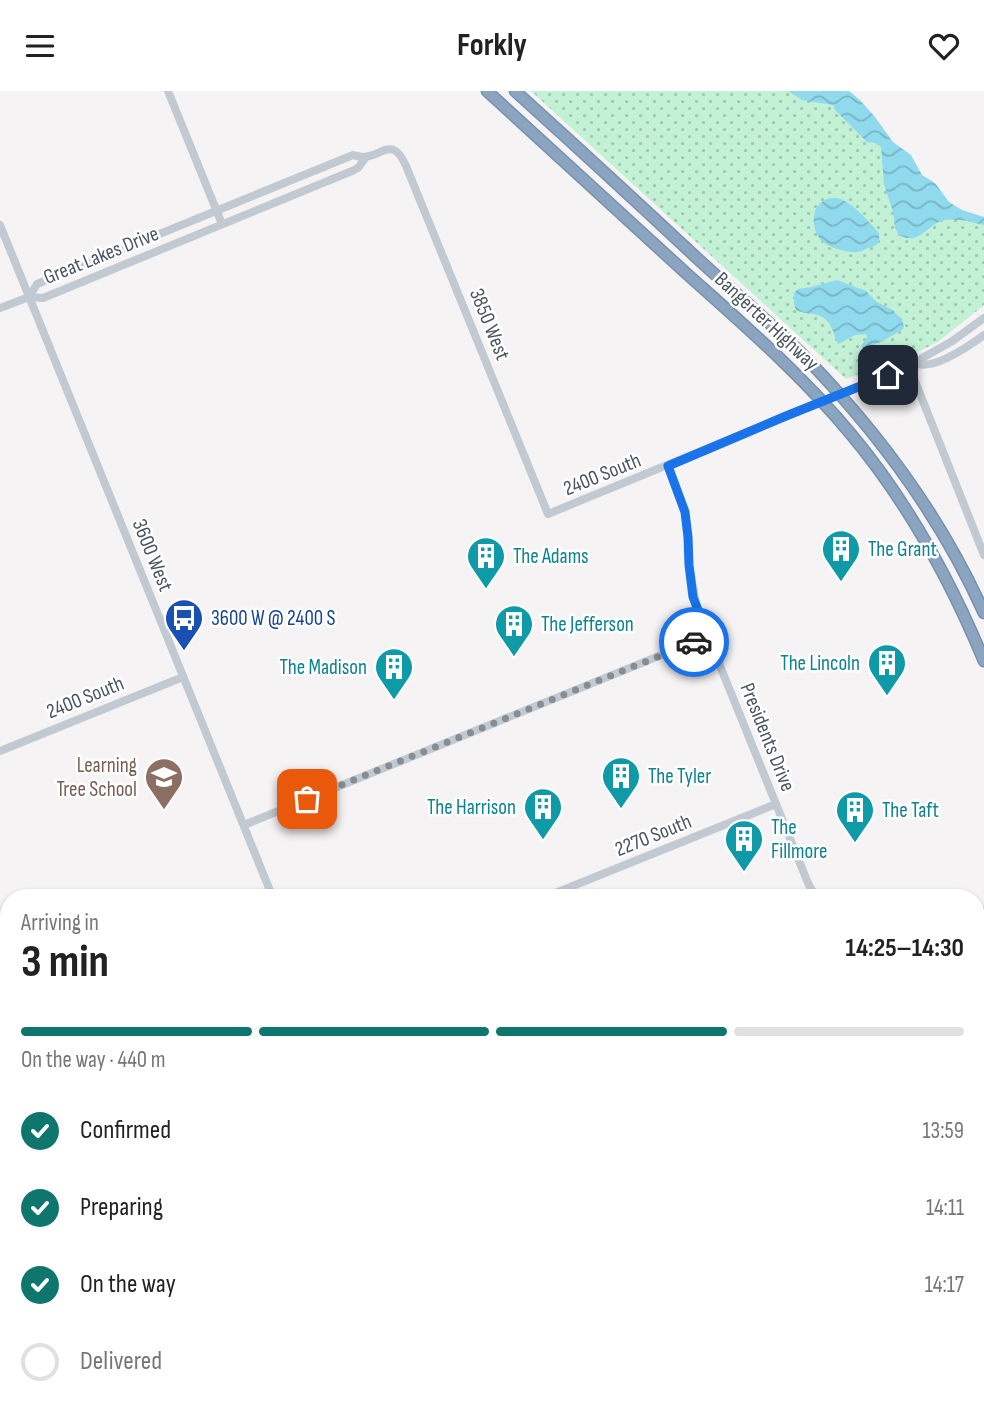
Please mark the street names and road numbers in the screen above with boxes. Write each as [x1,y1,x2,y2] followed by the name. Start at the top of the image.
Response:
[40,221,162,290] street label: Great Lakes Drive
[709,267,824,376] street label: Bangerter Highway
[464,285,515,364] street label: 3850 West
[560,448,645,501] street label: 2400 South
[127,515,178,595] street label: 3600 West
[43,671,128,724] street label: 2400 South
[734,679,801,795] street label: Presidents Drive
[611,809,695,862] street label: 2270 South

